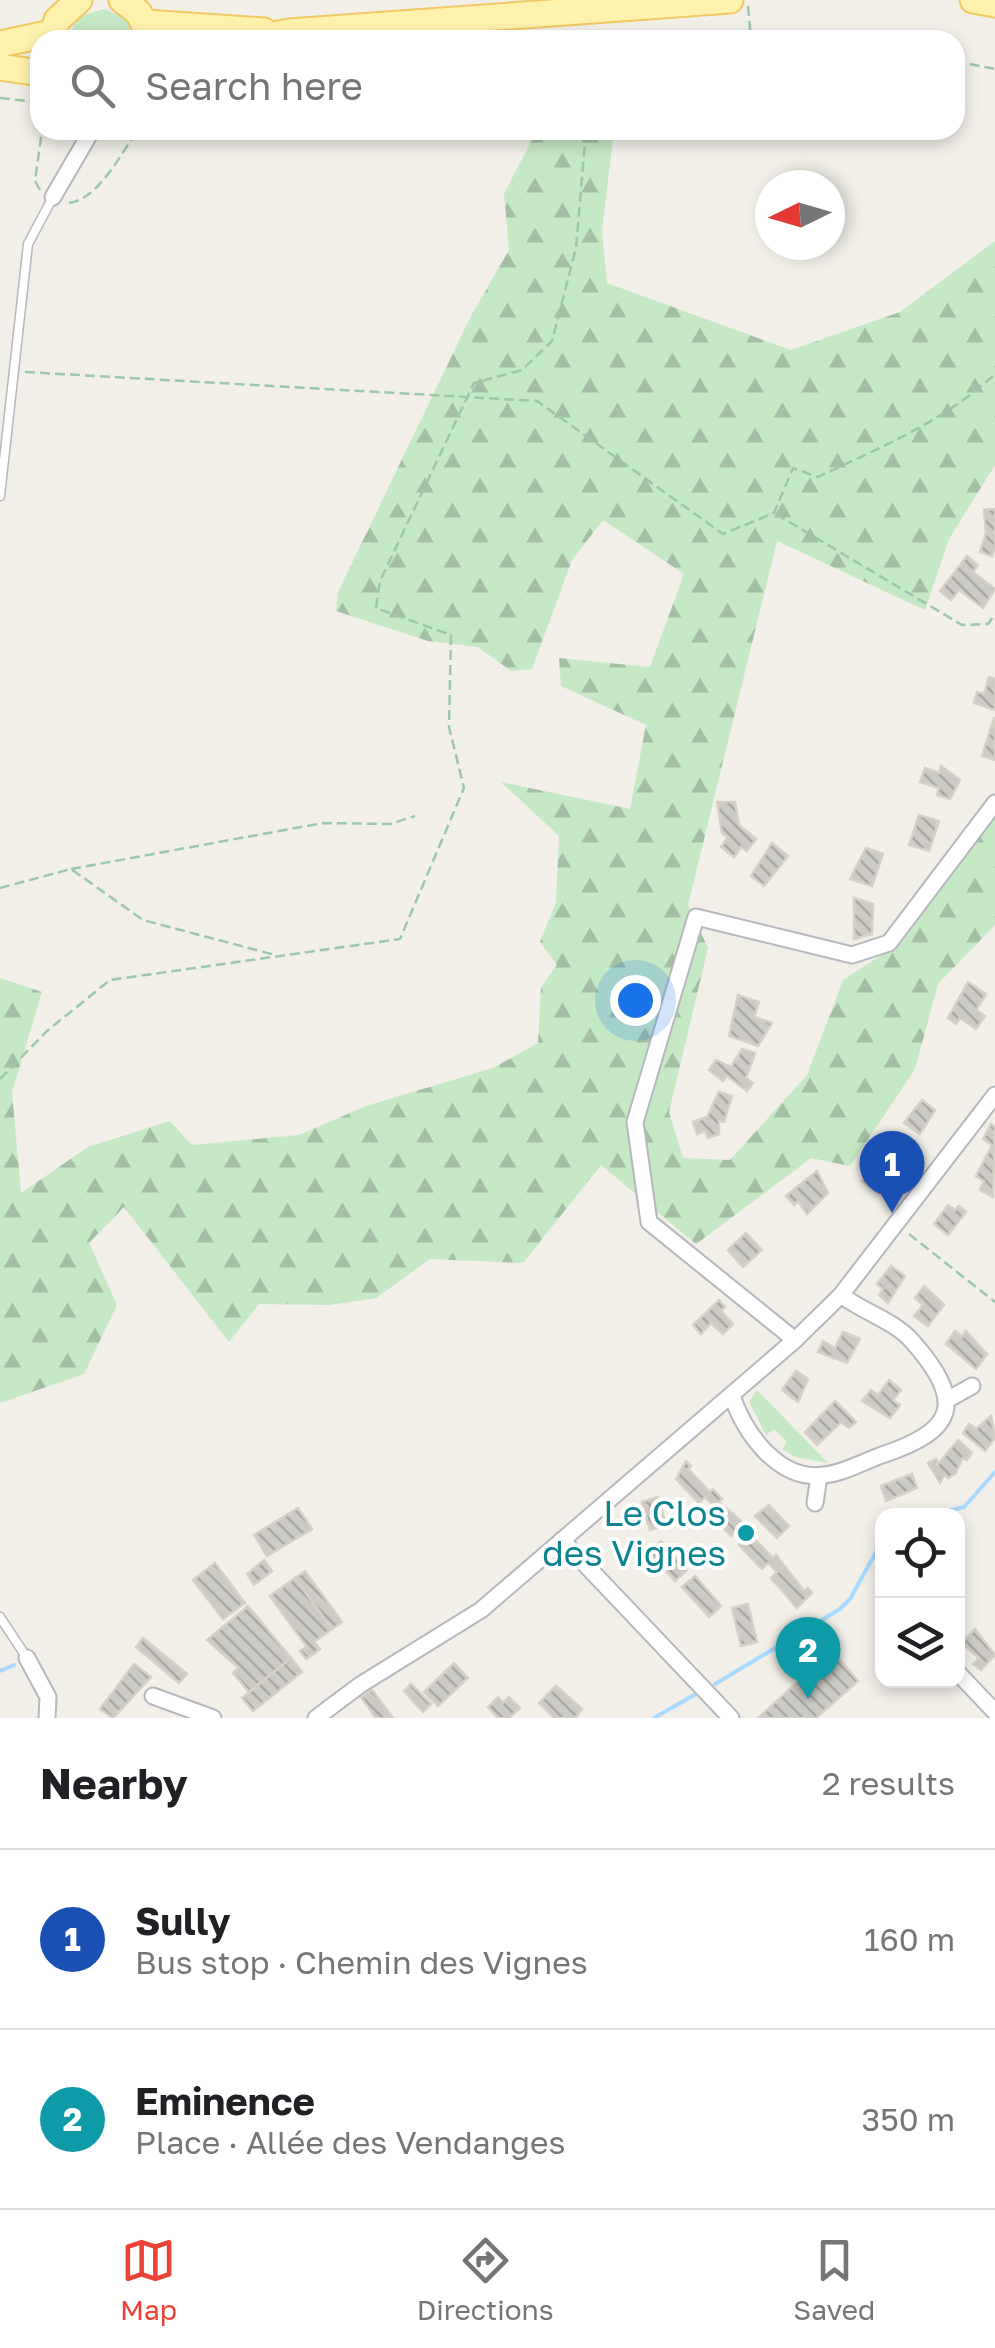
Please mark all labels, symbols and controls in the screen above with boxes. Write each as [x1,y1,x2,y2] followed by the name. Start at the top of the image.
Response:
[30,30,965,140] search box
[65,58,120,113] icon: search
[145,63,363,108] text: Search here
[755,170,845,260] north arrow
[610,975,661,1026] your location
[860,1130,924,1213] pin: 1
[542,1492,726,1574] place label: Le Clos des Vignes
[875,1508,965,1688] map controls
[875,1508,965,1598] button: locate
[735,1522,757,1544] marker: Le Clos des Vignes
[875,1598,965,1688] button: layers
[776,1616,840,1699] pin: 2
[40,1758,188,1808] text: Nearby
[822,1764,955,1802] text: 2 results
[135,1898,231,1943] text: Sully
[64,1920,81,1958] text: 1
[864,1920,955,1958] text: 160 m
[135,1943,588,1981] text: Bus stop · Chemin des Vignes
[135,2078,315,2123] text: Eminence
[63,2100,82,2138] text: 2
[862,2100,955,2138] text: 350 m
[135,2123,566,2161] text: Place · Allée des Vendanges
[120,2233,177,2326] tab: Map
[417,2233,554,2326] tab: Directions
[793,2233,875,2326] tab: Saved

